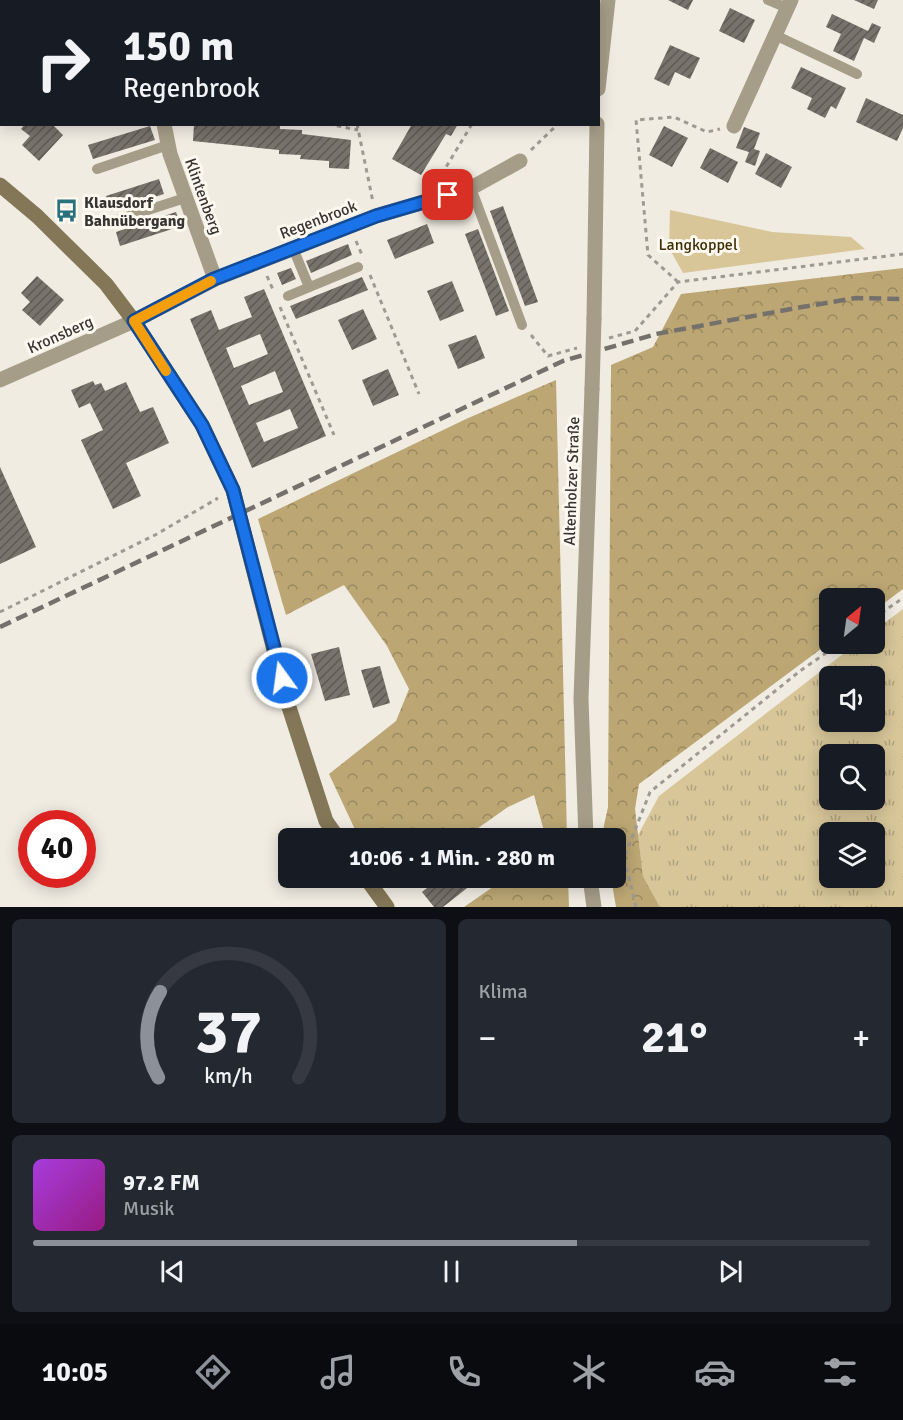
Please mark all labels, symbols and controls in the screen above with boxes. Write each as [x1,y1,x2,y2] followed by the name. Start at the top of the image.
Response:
[123,21,234,72] text: 150 m
[24,24,102,102] icon: right
[123,72,260,105] text: Regenbrook
[180,155,226,237] street label: Klintenberg
[422,169,473,220] pin
[431,178,464,211] icon: arrive
[84,193,185,231] place label: Klausdorf Bahnübergang
[277,196,360,244] street label: Regenbrook
[53,198,79,224] bus stop icon: Klausdorf Bahnübergang
[658,235,738,255] park label: Langkoppel
[24,312,96,358] street label: Kronsberg
[560,416,584,546] street label: Altenholzer Straße
[819,588,885,654] north arrow
[819,588,885,888] map controls
[250,646,314,710] position arrow
[819,666,885,732] button: sound
[819,744,885,810] button: search
[18,810,96,888] speed limit sign: 40
[819,822,885,888] button: layers
[349,844,555,871] text: 10:06 · 1 Min. · 280 m
[479,979,528,1004] text: Klima
[195,993,262,1070] text: 37
[641,1010,708,1065] text: 21°
[479,1018,496,1059] text: −
[852,1018,870,1059] text: +
[204,1063,253,1089] text: km/h
[123,1169,200,1196] text: 97.2 FM
[123,1196,174,1221] text: Musik
[156,1255,189,1288] icon: previous
[435,1255,468,1288] icon: pause
[714,1255,747,1288] icon: next
[192,1351,234,1393] icon: directions
[317,1351,359,1393] icon: music
[443,1351,485,1393] icon: phone
[568,1351,610,1393] icon: climate
[694,1351,736,1393] icon: car
[819,1351,861,1393] icon: filters
[42,1356,108,1389] text: 10:05

